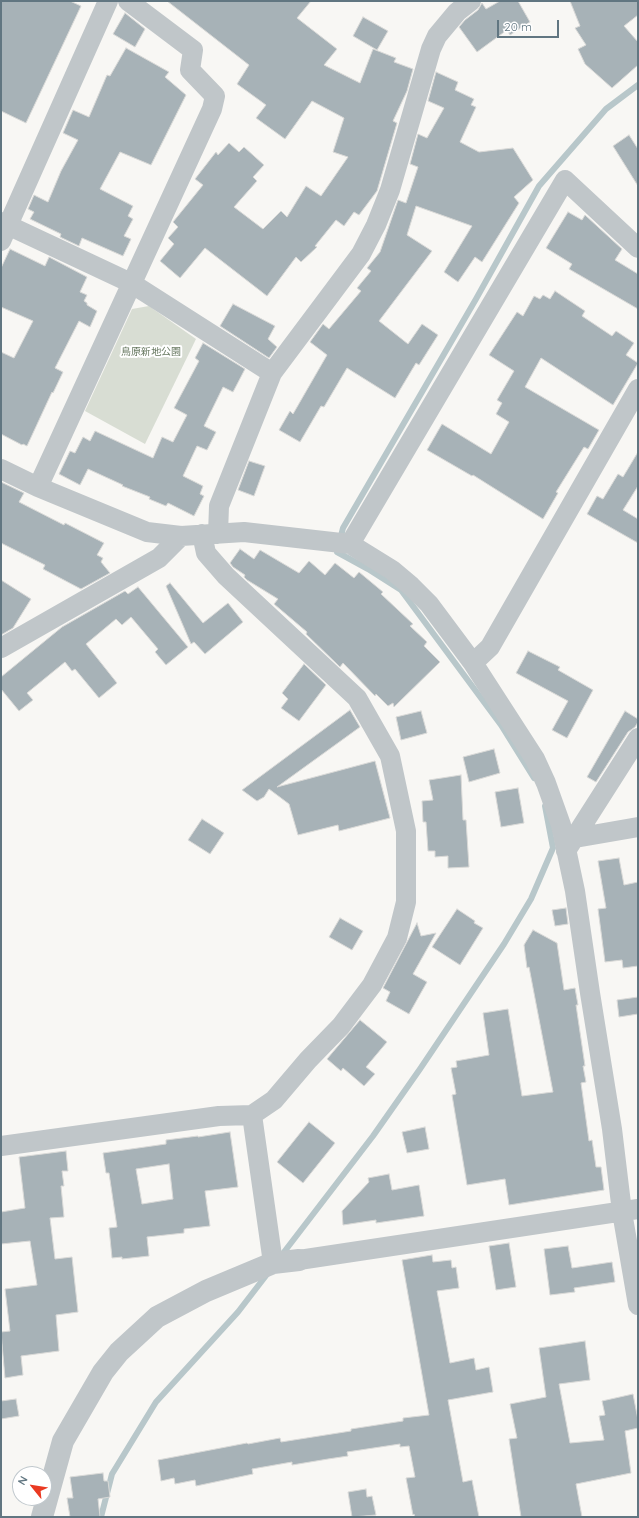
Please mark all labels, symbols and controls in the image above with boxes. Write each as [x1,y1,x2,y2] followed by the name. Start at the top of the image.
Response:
[499,12,561,38] scale bar
[504,19,532,34] text: 20 m
[121,346,181,358] park label: 鳥原新地公園
[12,1466,52,1506] north arrow
[14,1473,31,1488] text: N

